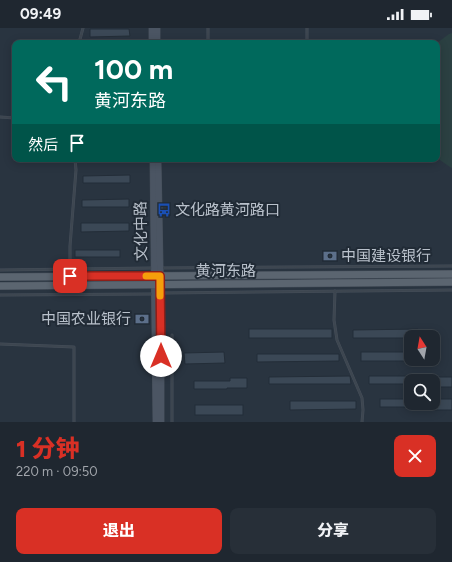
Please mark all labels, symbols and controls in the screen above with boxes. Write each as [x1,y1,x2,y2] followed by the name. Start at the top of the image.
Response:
[20,5,61,23] text: 09:49
[94,52,173,86] text: 100 m
[28,56,80,108] icon: left
[94,90,166,112] text: 黄河东路
[66,132,88,154] icon: arrive
[28,136,58,154] text: 然后
[131,201,151,261] street label: 文化中路
[175,201,280,219] place label: 文化路黄河路口
[156,202,172,218] bus stop icon: 文化路黄河路口
[341,247,431,265] place label: 中国建设银行
[322,248,338,264] bank icon: 中国建设银行
[53,259,87,293] pin
[196,262,256,280] street label: 黄河东路
[59,265,81,287] icon: arrive
[41,310,131,328] place label: 中国农业银行
[134,311,150,327] bank icon: 中国农业银行
[404,330,440,366] north arrow
[404,330,440,410] map controls
[140,335,182,377] position arrow
[404,374,440,410] button: search
[16,434,80,463] text: 1 分钟
[394,435,436,477] button: close
[16,464,98,479] text: 220 m · 09:50
[16,508,222,554] button: 退出
[230,508,436,554] button: 分享

